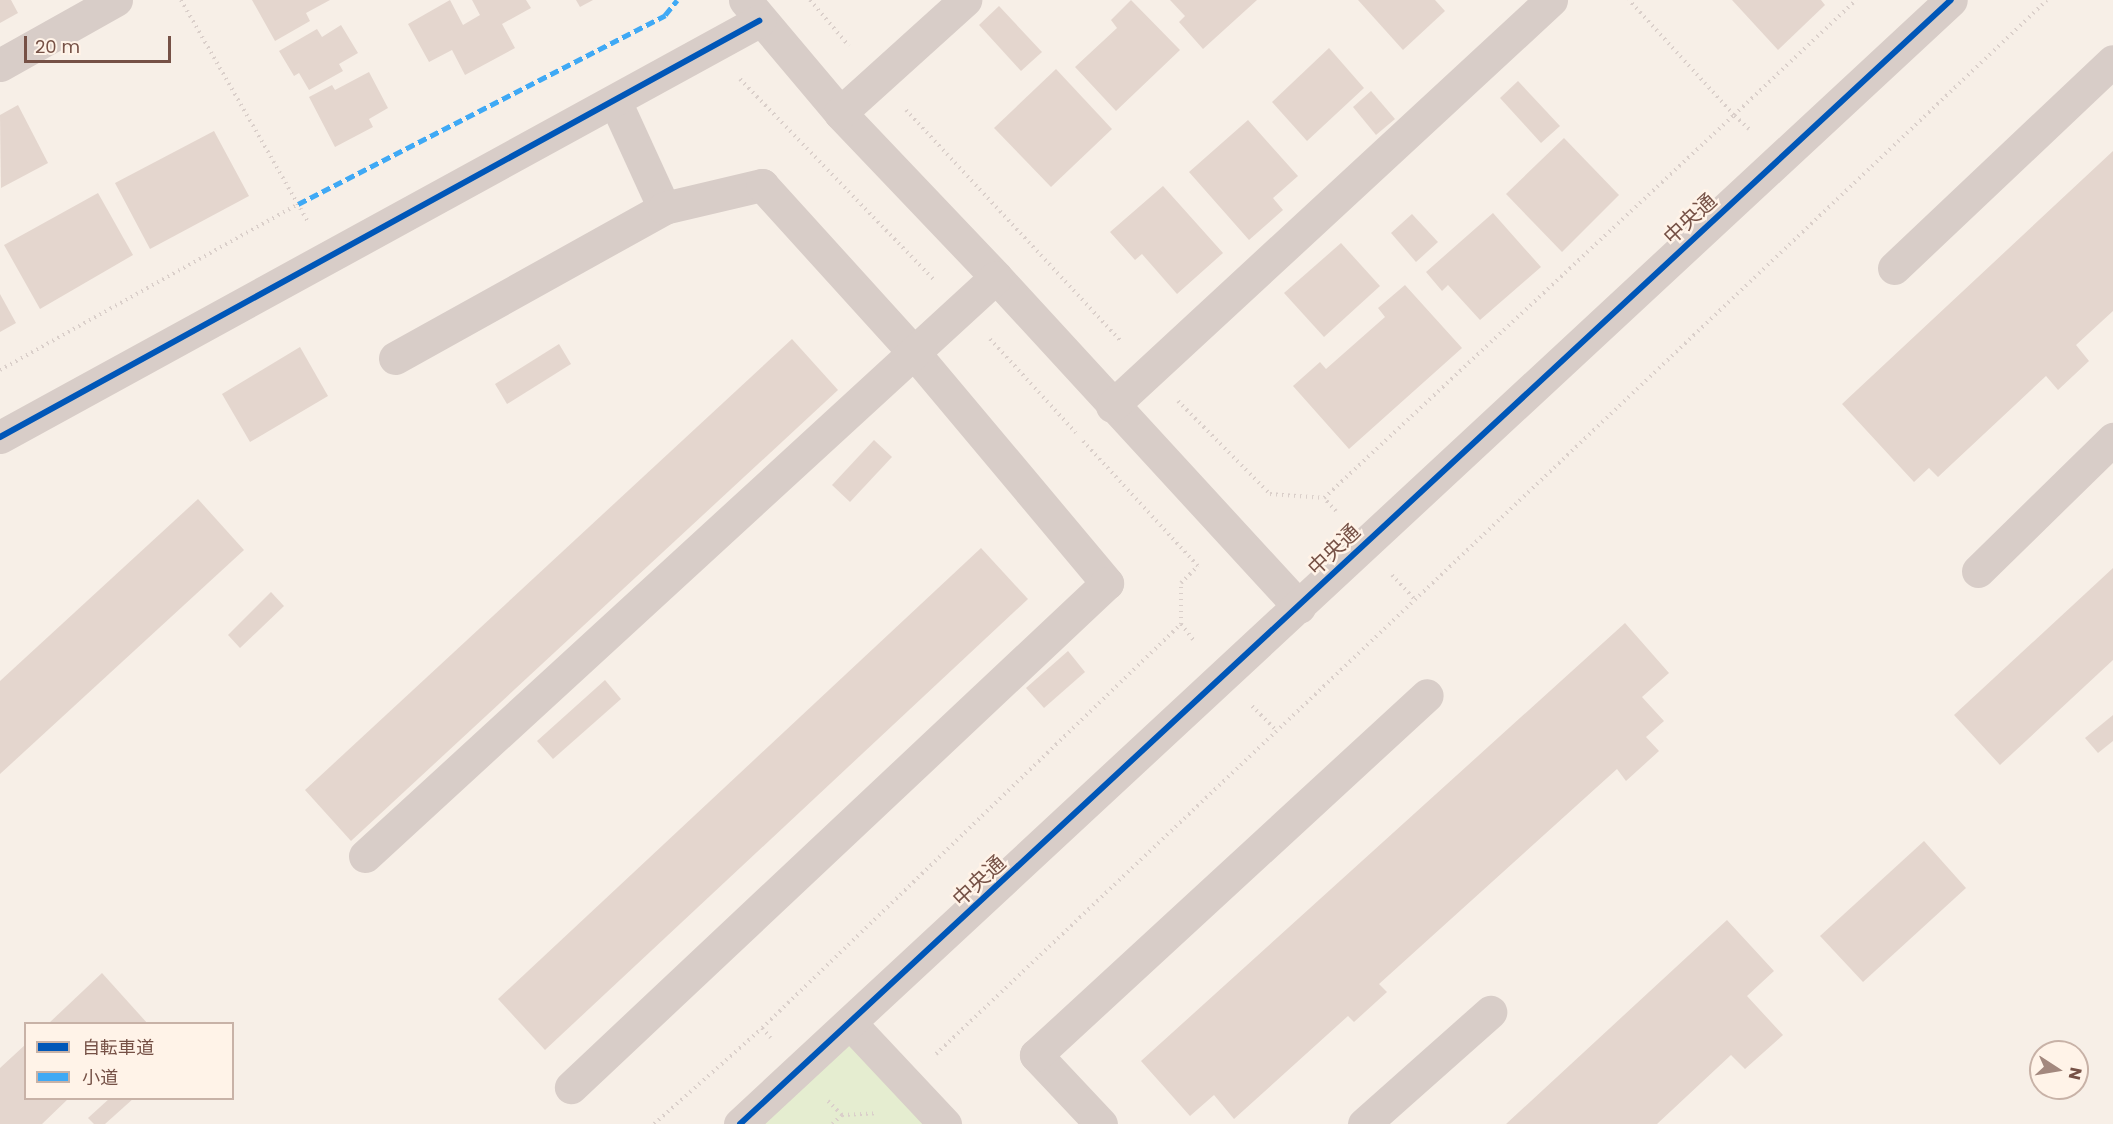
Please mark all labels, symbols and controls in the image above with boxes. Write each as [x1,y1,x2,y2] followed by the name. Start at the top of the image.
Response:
[27,24,174,62] scale bar
[35,34,80,59] text: 20 m
[1658,188,1722,250] street label: 中央通
[1303,519,1365,581] street label: 中央通
[947,850,1011,912] street label: 中央通
[24,1022,234,1100] legend
[82,1035,154,1060] text: 自転車道
[2029,1040,2089,1100] north arrow
[82,1065,118,1090] text: 小道
[2063,1065,2088,1082] text: N

